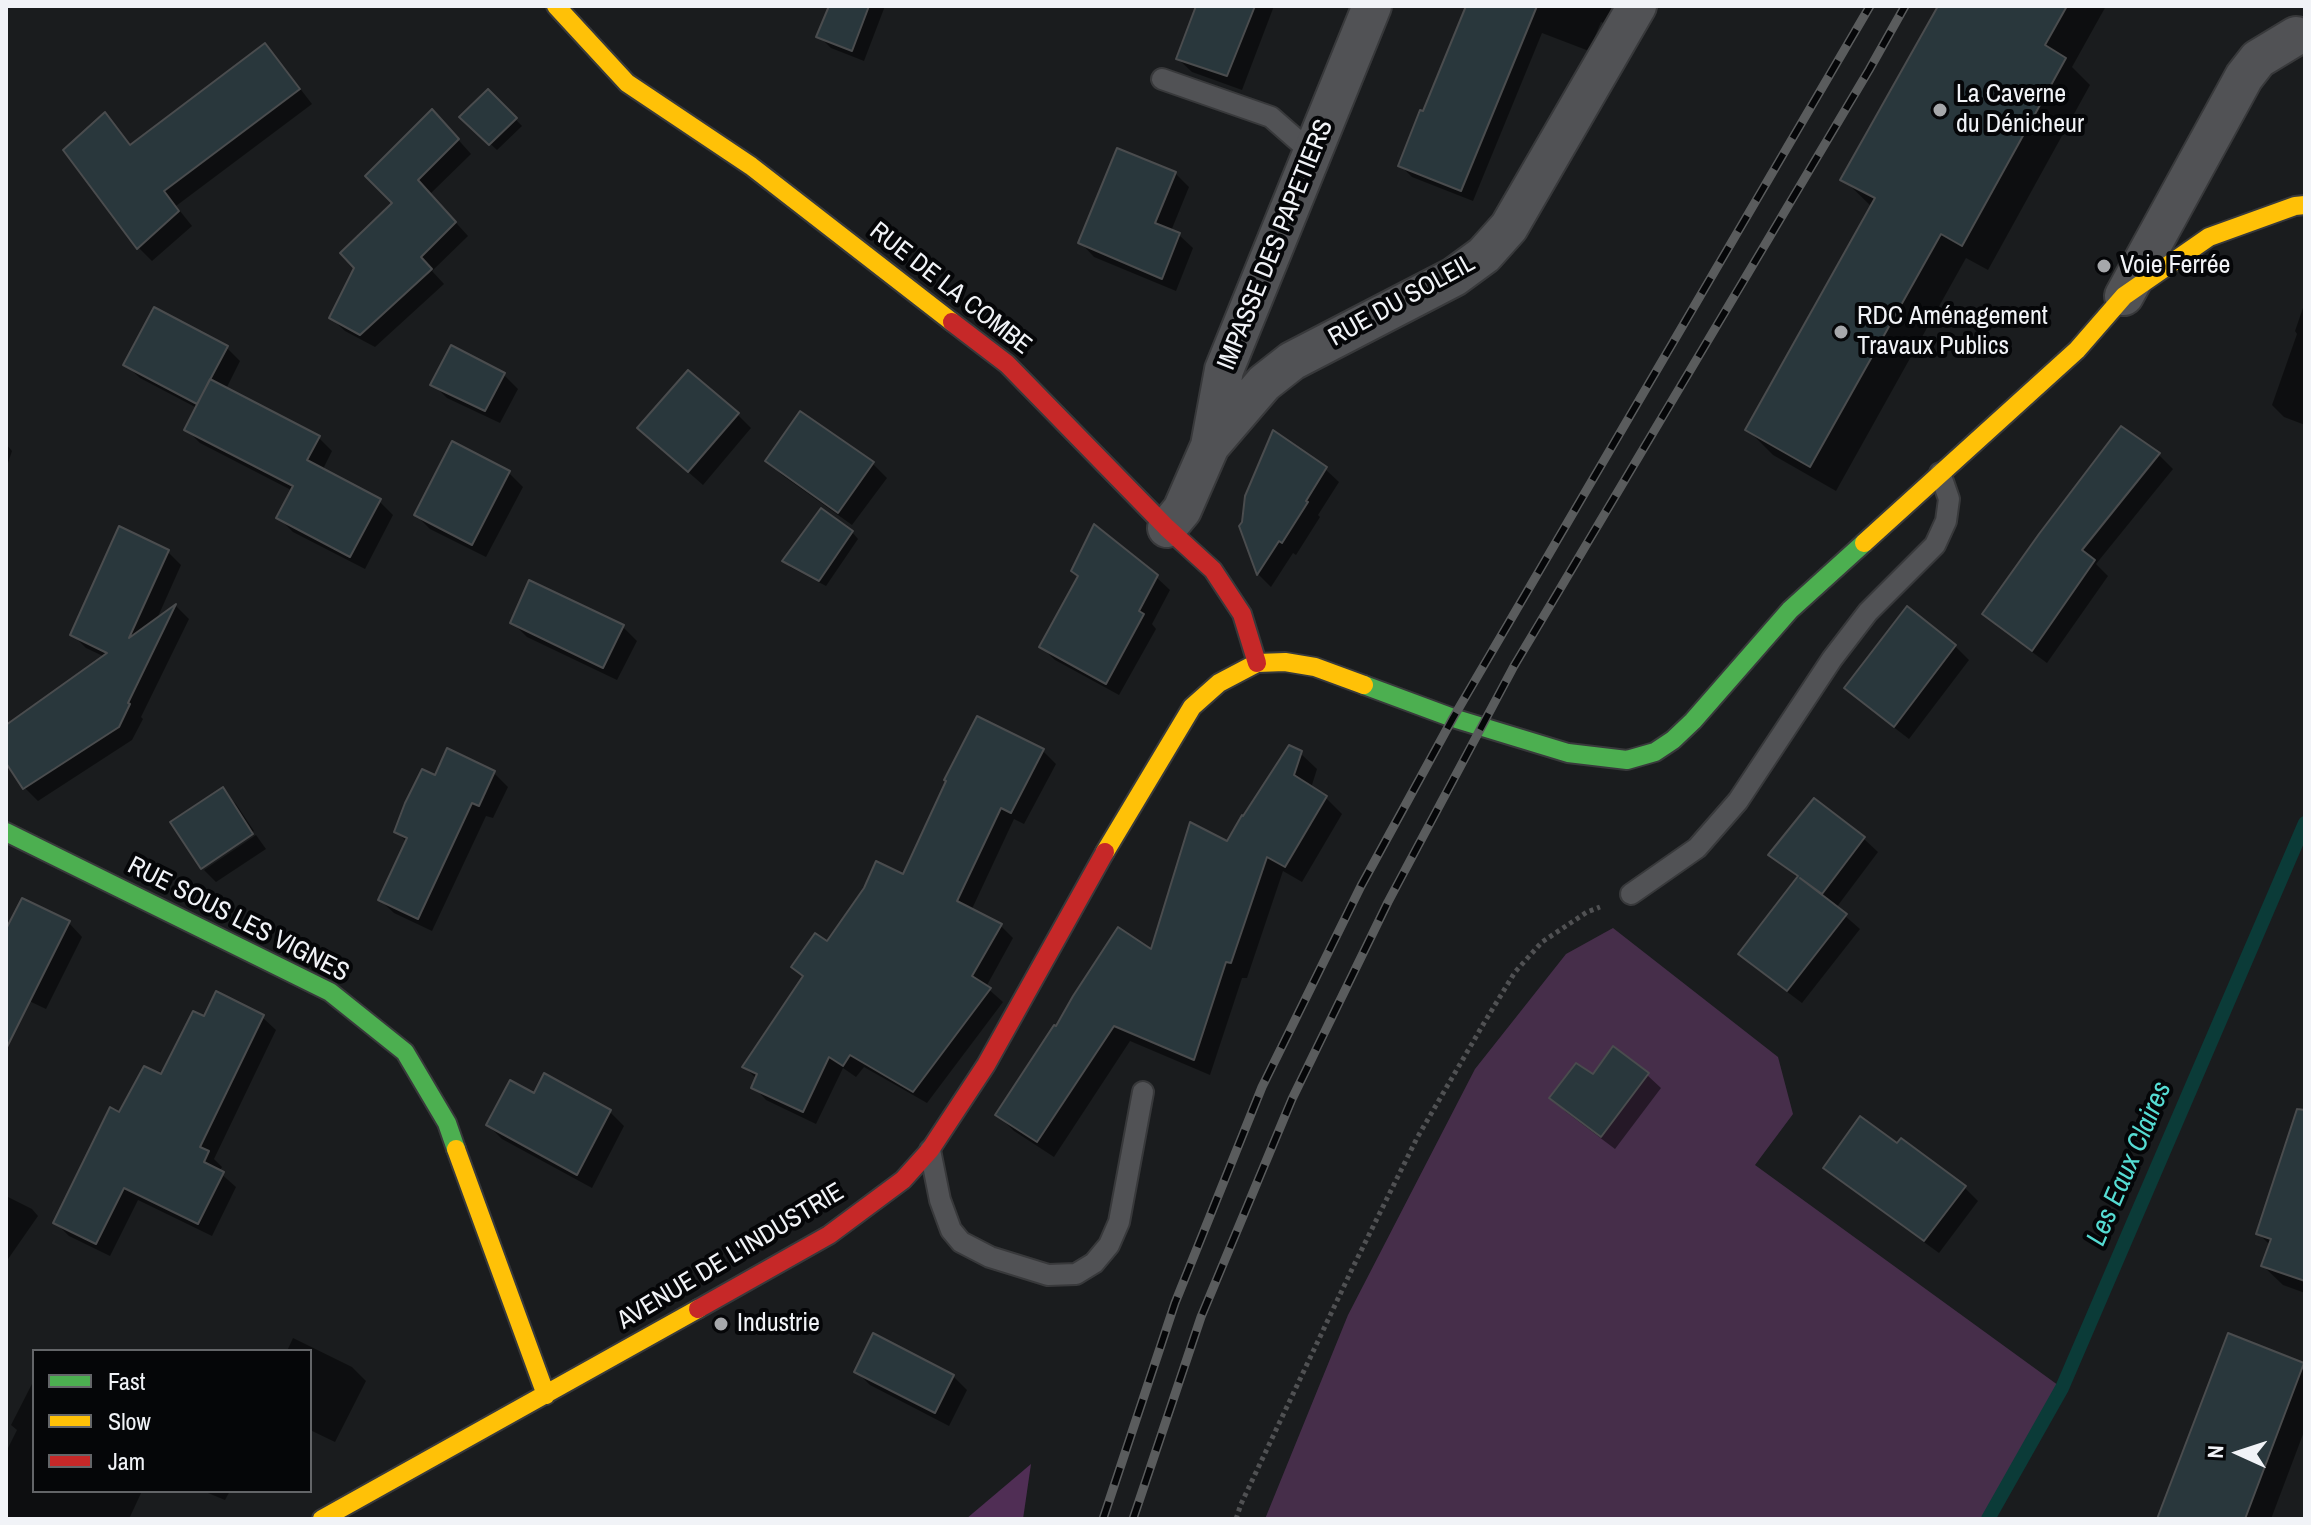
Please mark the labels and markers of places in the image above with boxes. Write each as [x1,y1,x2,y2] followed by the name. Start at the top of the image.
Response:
[1956,79,2084,140] place label: La Caverne du Dénicheur
[1931,101,1949,119] marker: La Caverne du Dénicheur
[2120,250,2230,282] place label: Voie Ferrée
[2095,257,2113,275] marker: Voie Ferrée
[1857,301,2048,362] place label: RDC Aménagement Travaux Publics
[1832,323,1850,341] marker: RDC Aménagement Travaux Publics
[737,1308,820,1340] place label: Industrie
[712,1315,730,1333] marker: Industrie

